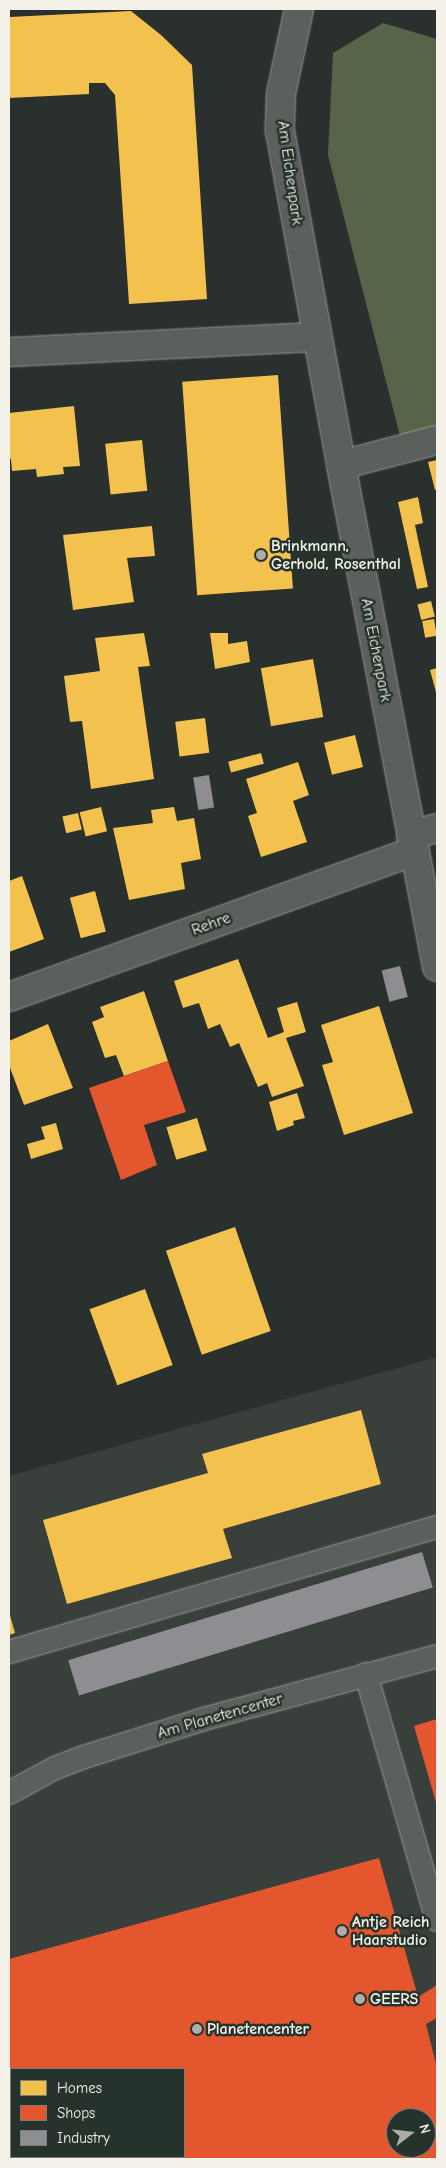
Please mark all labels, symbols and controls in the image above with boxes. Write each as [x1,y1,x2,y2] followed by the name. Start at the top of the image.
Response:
[273,120,307,226] street label: Am Eichenpark
[271,536,401,574] place label: Brinkmann, Gerhold, Rosenthal
[255,549,267,561] marker: Brinkmann, Gerhold, Rosenthal
[357,597,395,703] street label: Am Eichenpark
[189,908,233,940] street label: Rehre
[155,1689,285,1743] street label: Am Planetencenter
[352,1912,430,1950] place label: Antje Reich Haarstudio
[336,1925,348,1937] marker: Antje Reich Haarstudio
[370,1989,418,2009] place label: GEERS
[354,1993,366,2005] marker: GEERS
[207,2019,309,2039] place label: Planetencenter
[191,2023,203,2035] marker: Planetencenter
[10,2068,185,2158] legend
[57,2079,102,2097] text: Homes
[57,2104,95,2122] text: Shops
[386,2108,436,2158] north arrow
[416,2122,434,2136] text: N
[57,2129,110,2147] text: Industry

